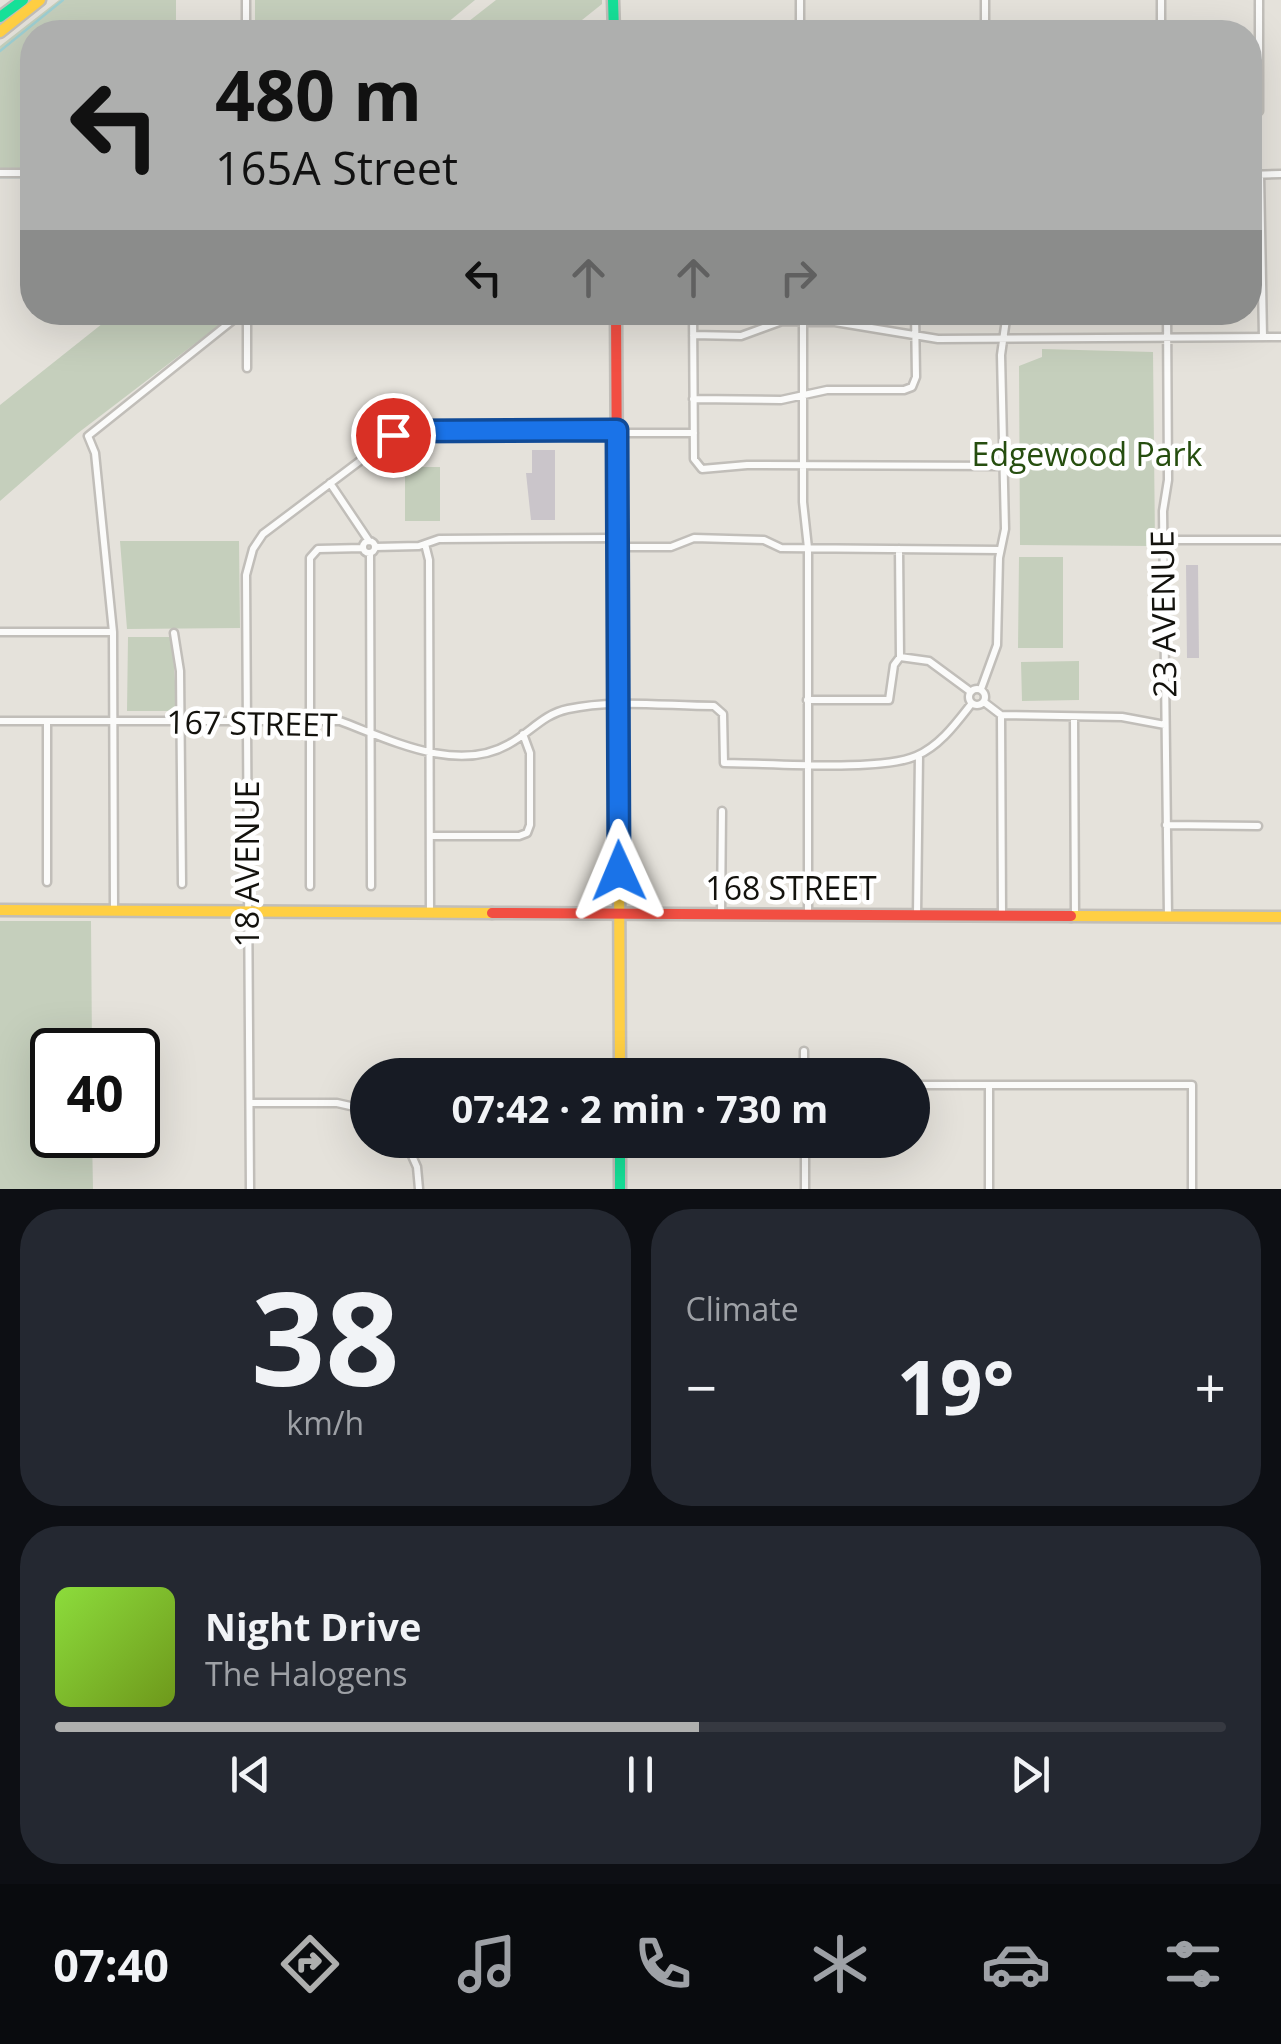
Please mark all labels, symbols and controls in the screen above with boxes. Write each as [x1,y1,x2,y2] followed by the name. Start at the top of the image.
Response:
[215,46,422,142] text: 480 m
[50,60,180,190] icon: left
[215,137,458,198] text: 165A Street
[456,250,511,305] icon: left
[561,250,616,305] icon: ahead
[666,250,721,305] icon: ahead
[771,250,826,305] icon: right
[351,393,436,478] pin
[366,408,421,463] icon: arrive
[972,432,1203,475] park label: Edgewood Park
[1140,530,1185,698] street label: 23 AVENUE
[166,700,338,745] street label: 167 STREET
[225,780,268,948] street label: 18 AVENUE
[567,819,671,923] position arrow
[705,866,877,909] street label: 168 STREET
[30,1028,160,1158] speed limit sign: 40
[452,1082,828,1134] text: 07:42 · 2 min · 730 m
[251,1247,400,1424] text: 38
[686,1287,799,1330] text: Climate
[897,1335,1015,1437] text: 19°
[686,1349,717,1424] text: −
[1195,1349,1226,1424] text: +
[286,1401,364,1444] text: km/h
[205,1600,421,1652] text: Night Drive
[205,1652,407,1695] text: The Halogens
[223,1747,278,1802] icon: previous
[613,1747,668,1802] icon: pause
[1003,1747,1058,1802] icon: next
[275,1929,345,1999] icon: directions
[452,1929,522,1999] icon: music
[628,1929,698,1999] icon: phone
[805,1929,875,1999] icon: climate
[981,1929,1051,1999] icon: car
[1158,1929,1228,1999] icon: filters
[53,1934,169,1995] text: 07:40

